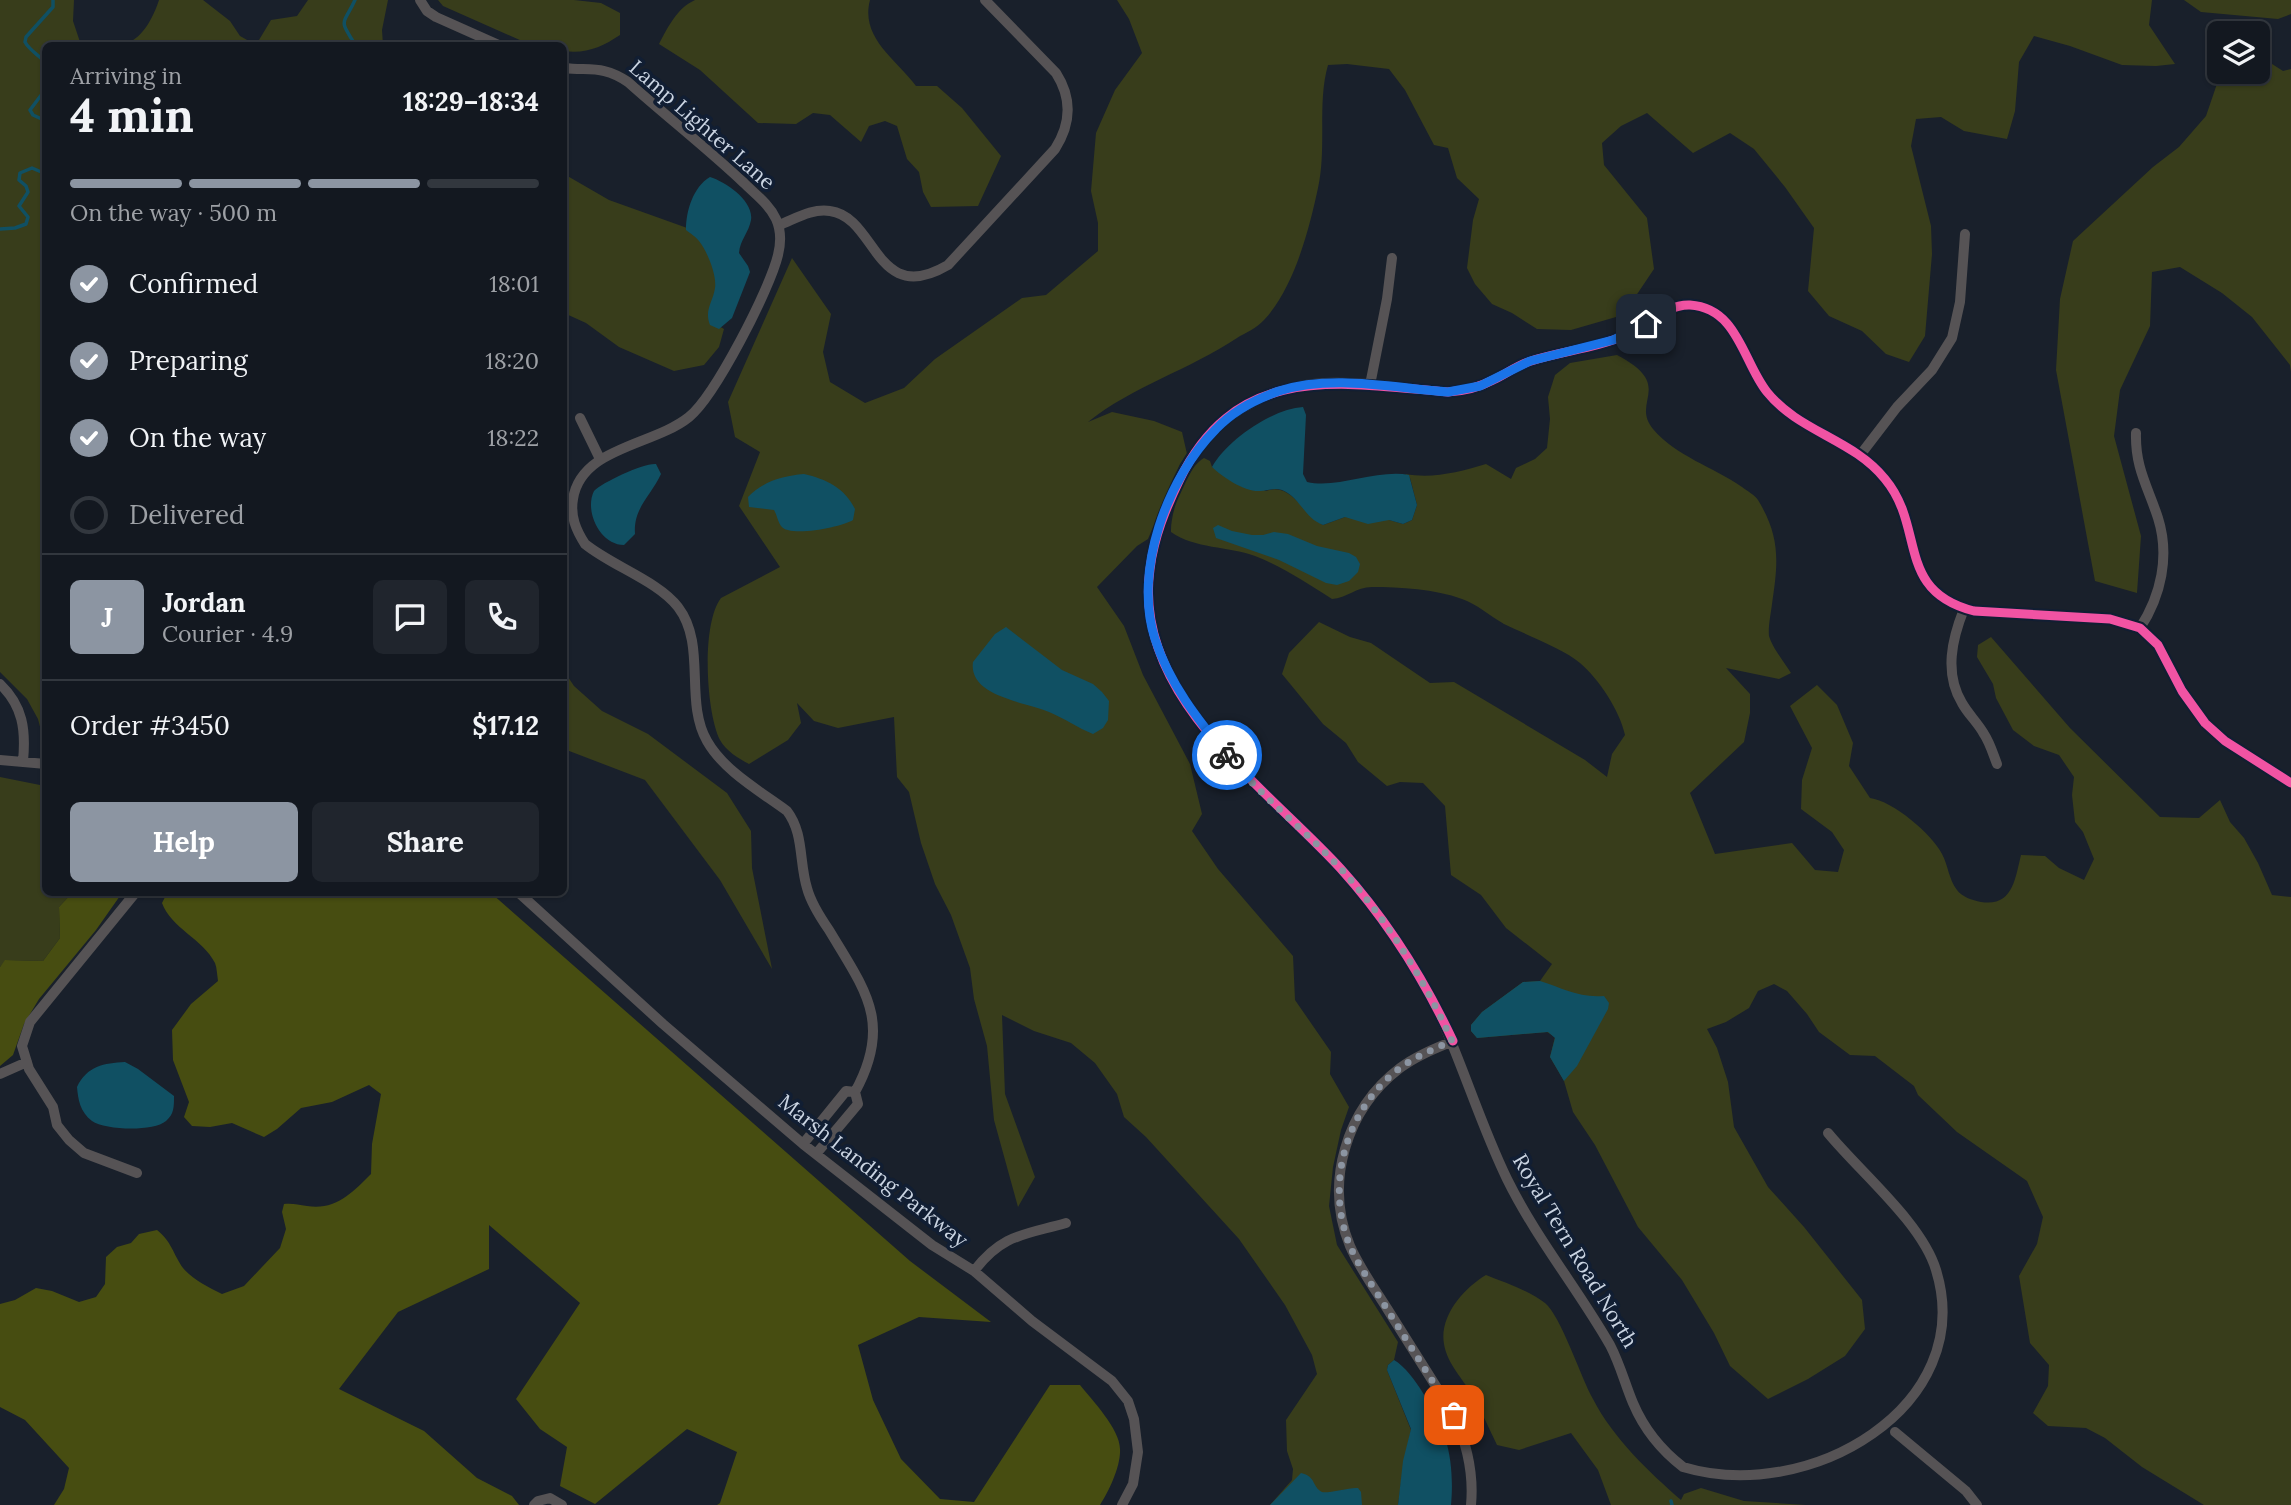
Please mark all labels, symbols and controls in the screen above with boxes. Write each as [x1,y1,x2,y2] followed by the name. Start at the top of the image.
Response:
[2207,21,2270,84] map controls
[2207,21,2270,84] button: layers
[624,54,781,195] street label: Lamp Lighter Lane
[70,61,182,90] text: Arriving in
[403,85,539,118] text: 18:29–18:34
[70,86,194,145] text: 4 min
[70,198,277,227] text: On the way · 500 m
[70,265,108,303] icon: check
[129,267,258,300] text: Confirmed
[489,269,539,298] text: 18:01
[1616,294,1676,354] pin
[1627,305,1665,343] icon: home
[70,342,108,380] icon: check
[129,344,248,377] text: Preparing
[485,346,539,375] text: 18:20
[70,419,108,457] icon: check
[129,421,266,454] text: On the way
[487,423,539,452] text: 18:22
[129,498,245,531] text: Delivered
[373,580,447,654] button: chat
[465,580,539,654] button: phone
[162,586,246,619] text: Jordan
[101,601,113,634] text: J
[162,619,293,648] text: Courier · 4.9
[70,709,230,742] text: Order #3450
[472,709,539,742] text: $17.12
[1192,720,1262,790] courier
[1208,736,1246,774] icon: bike
[70,802,298,882] button: Help
[312,802,539,882] button: Share
[773,1088,974,1253] street label: Marsh Landing Parkway
[1507,1149,1644,1353] street label: Royal Tern Road North
[1424,1385,1484,1445] pin
[1435,1396,1473,1434] icon: bag

